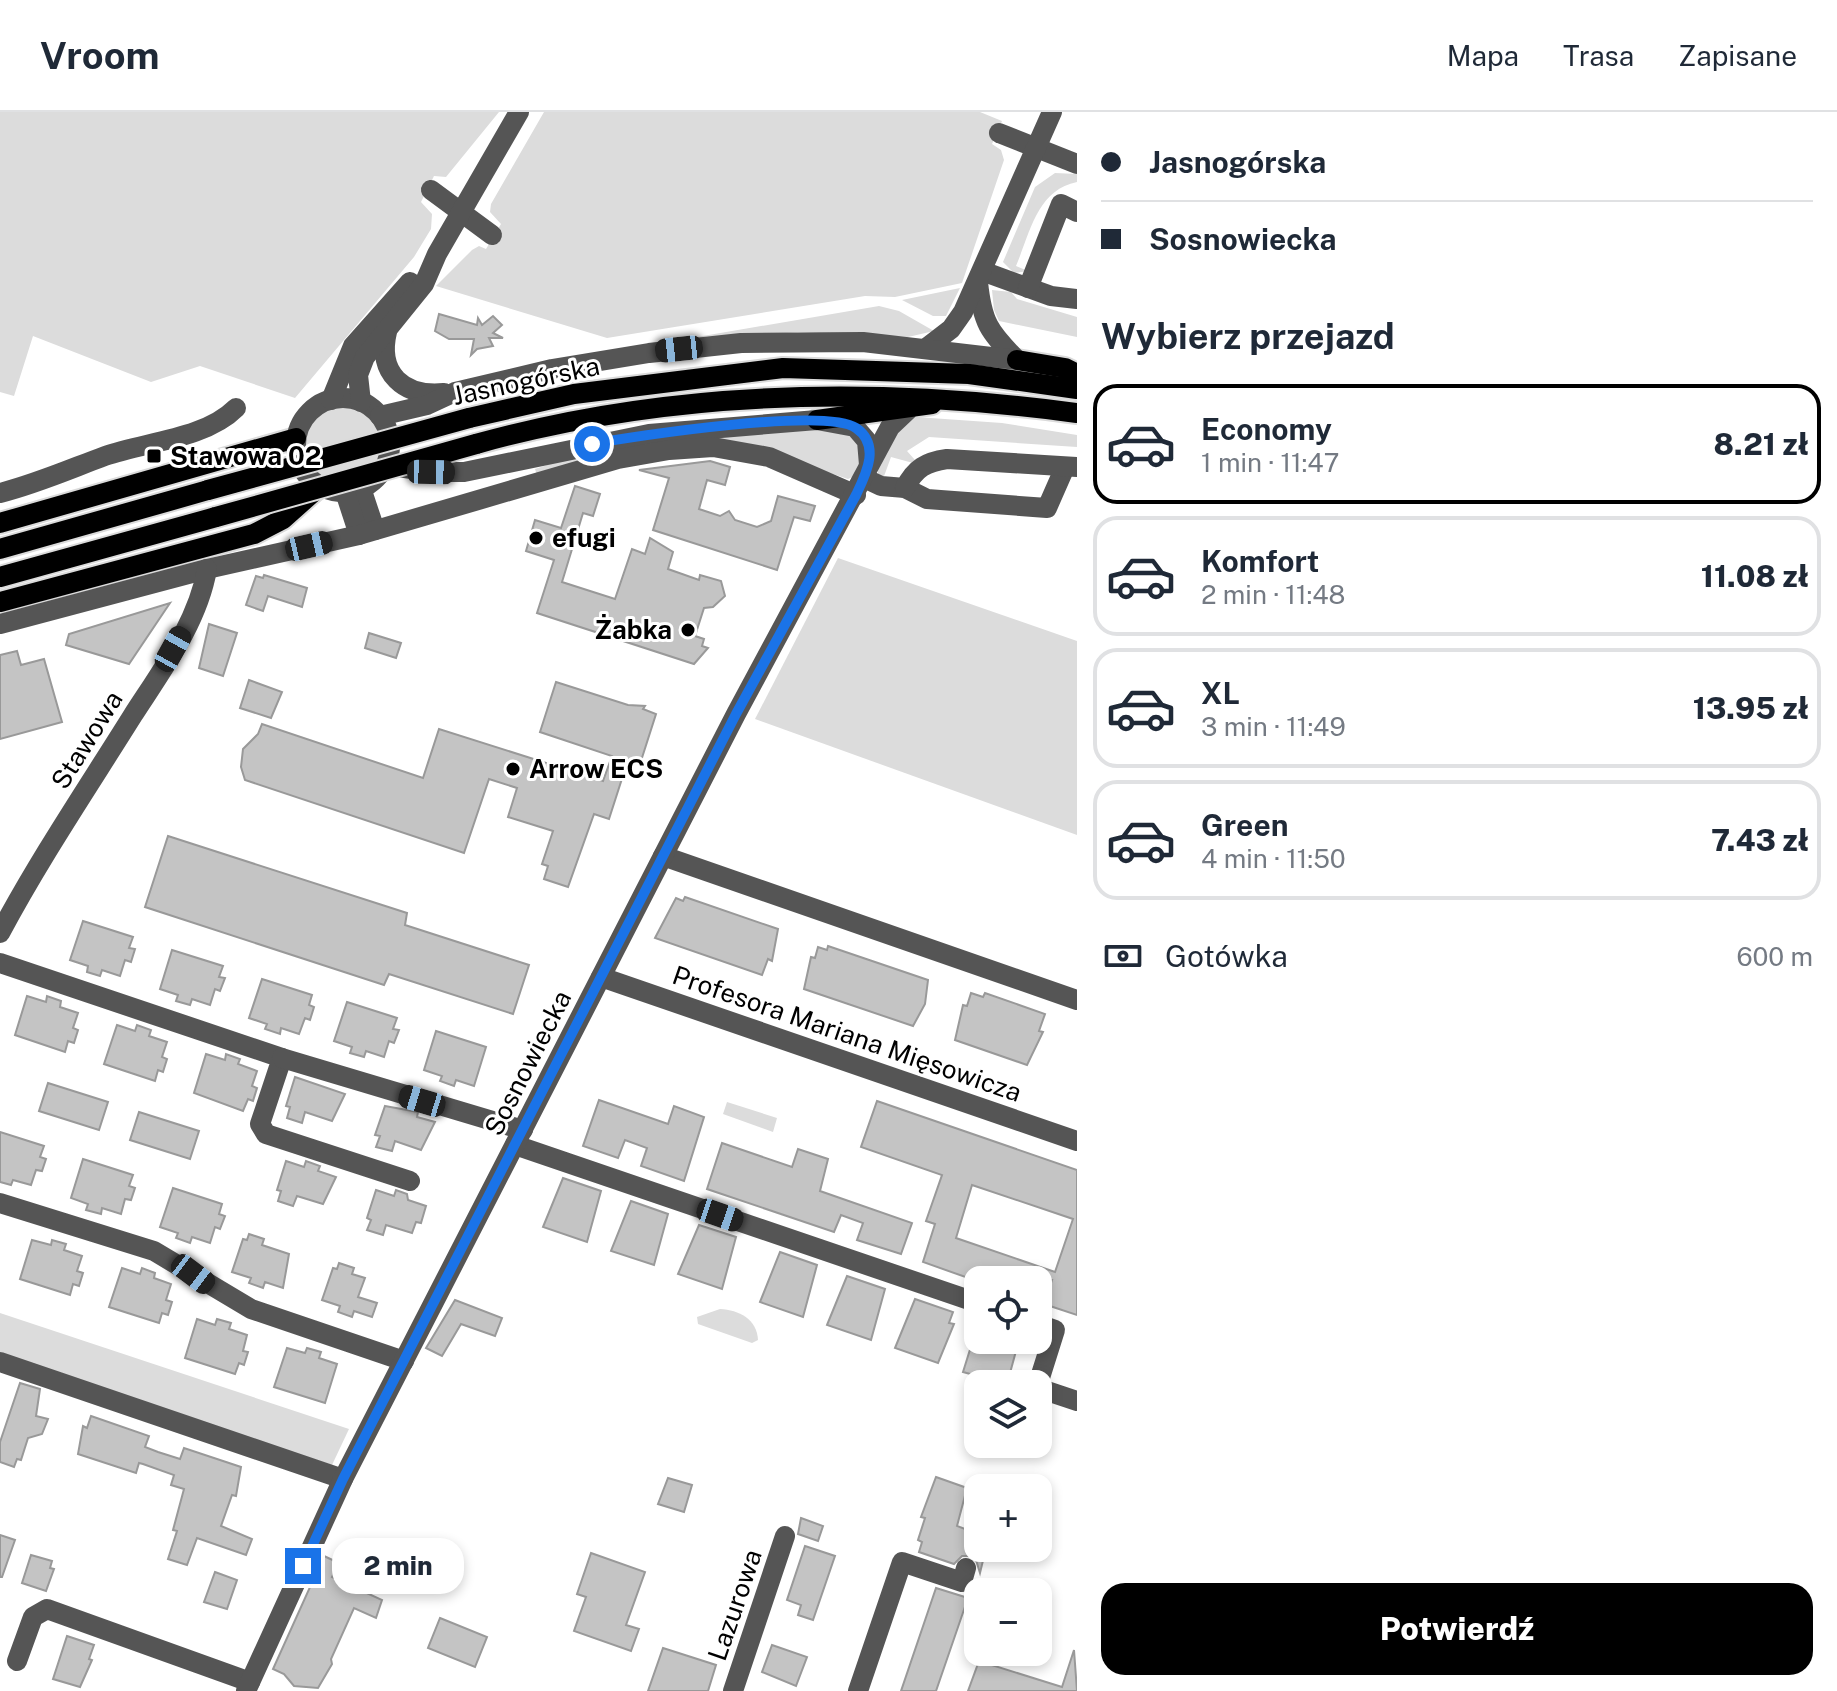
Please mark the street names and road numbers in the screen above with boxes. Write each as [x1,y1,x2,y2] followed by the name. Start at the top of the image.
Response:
[450,350,602,411] street label: Jasnogórska
[44,685,129,794] street label: Stawowa
[669,959,1026,1108] street label: Profesora Mariana Mięsowicza
[478,985,577,1141] street label: Sosnowiecka
[701,1545,768,1664] street label: Lazurowa

